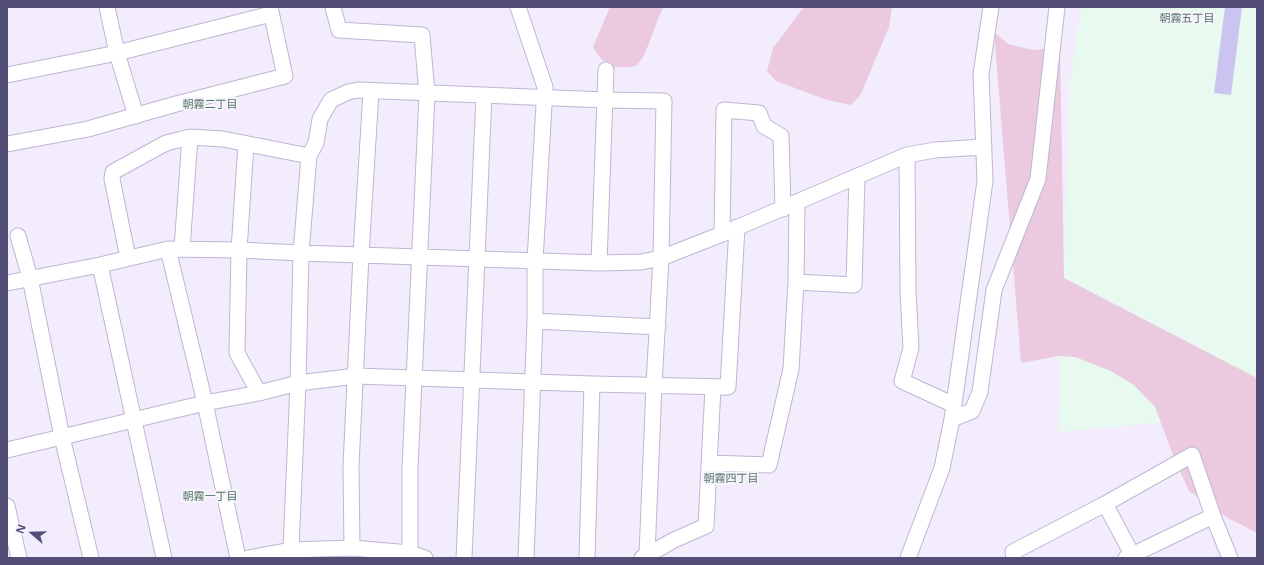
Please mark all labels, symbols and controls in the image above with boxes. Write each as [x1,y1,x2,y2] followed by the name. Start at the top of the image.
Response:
[1160,12,1214,26] district label: 朝霧五丁目
[183,98,237,112] district label: 朝霧二丁目
[704,472,758,486] district label: 朝霧四丁目
[183,490,237,504] district label: 朝霧一丁目
[12,513,52,553] north arrow
[12,522,29,536] text: N

